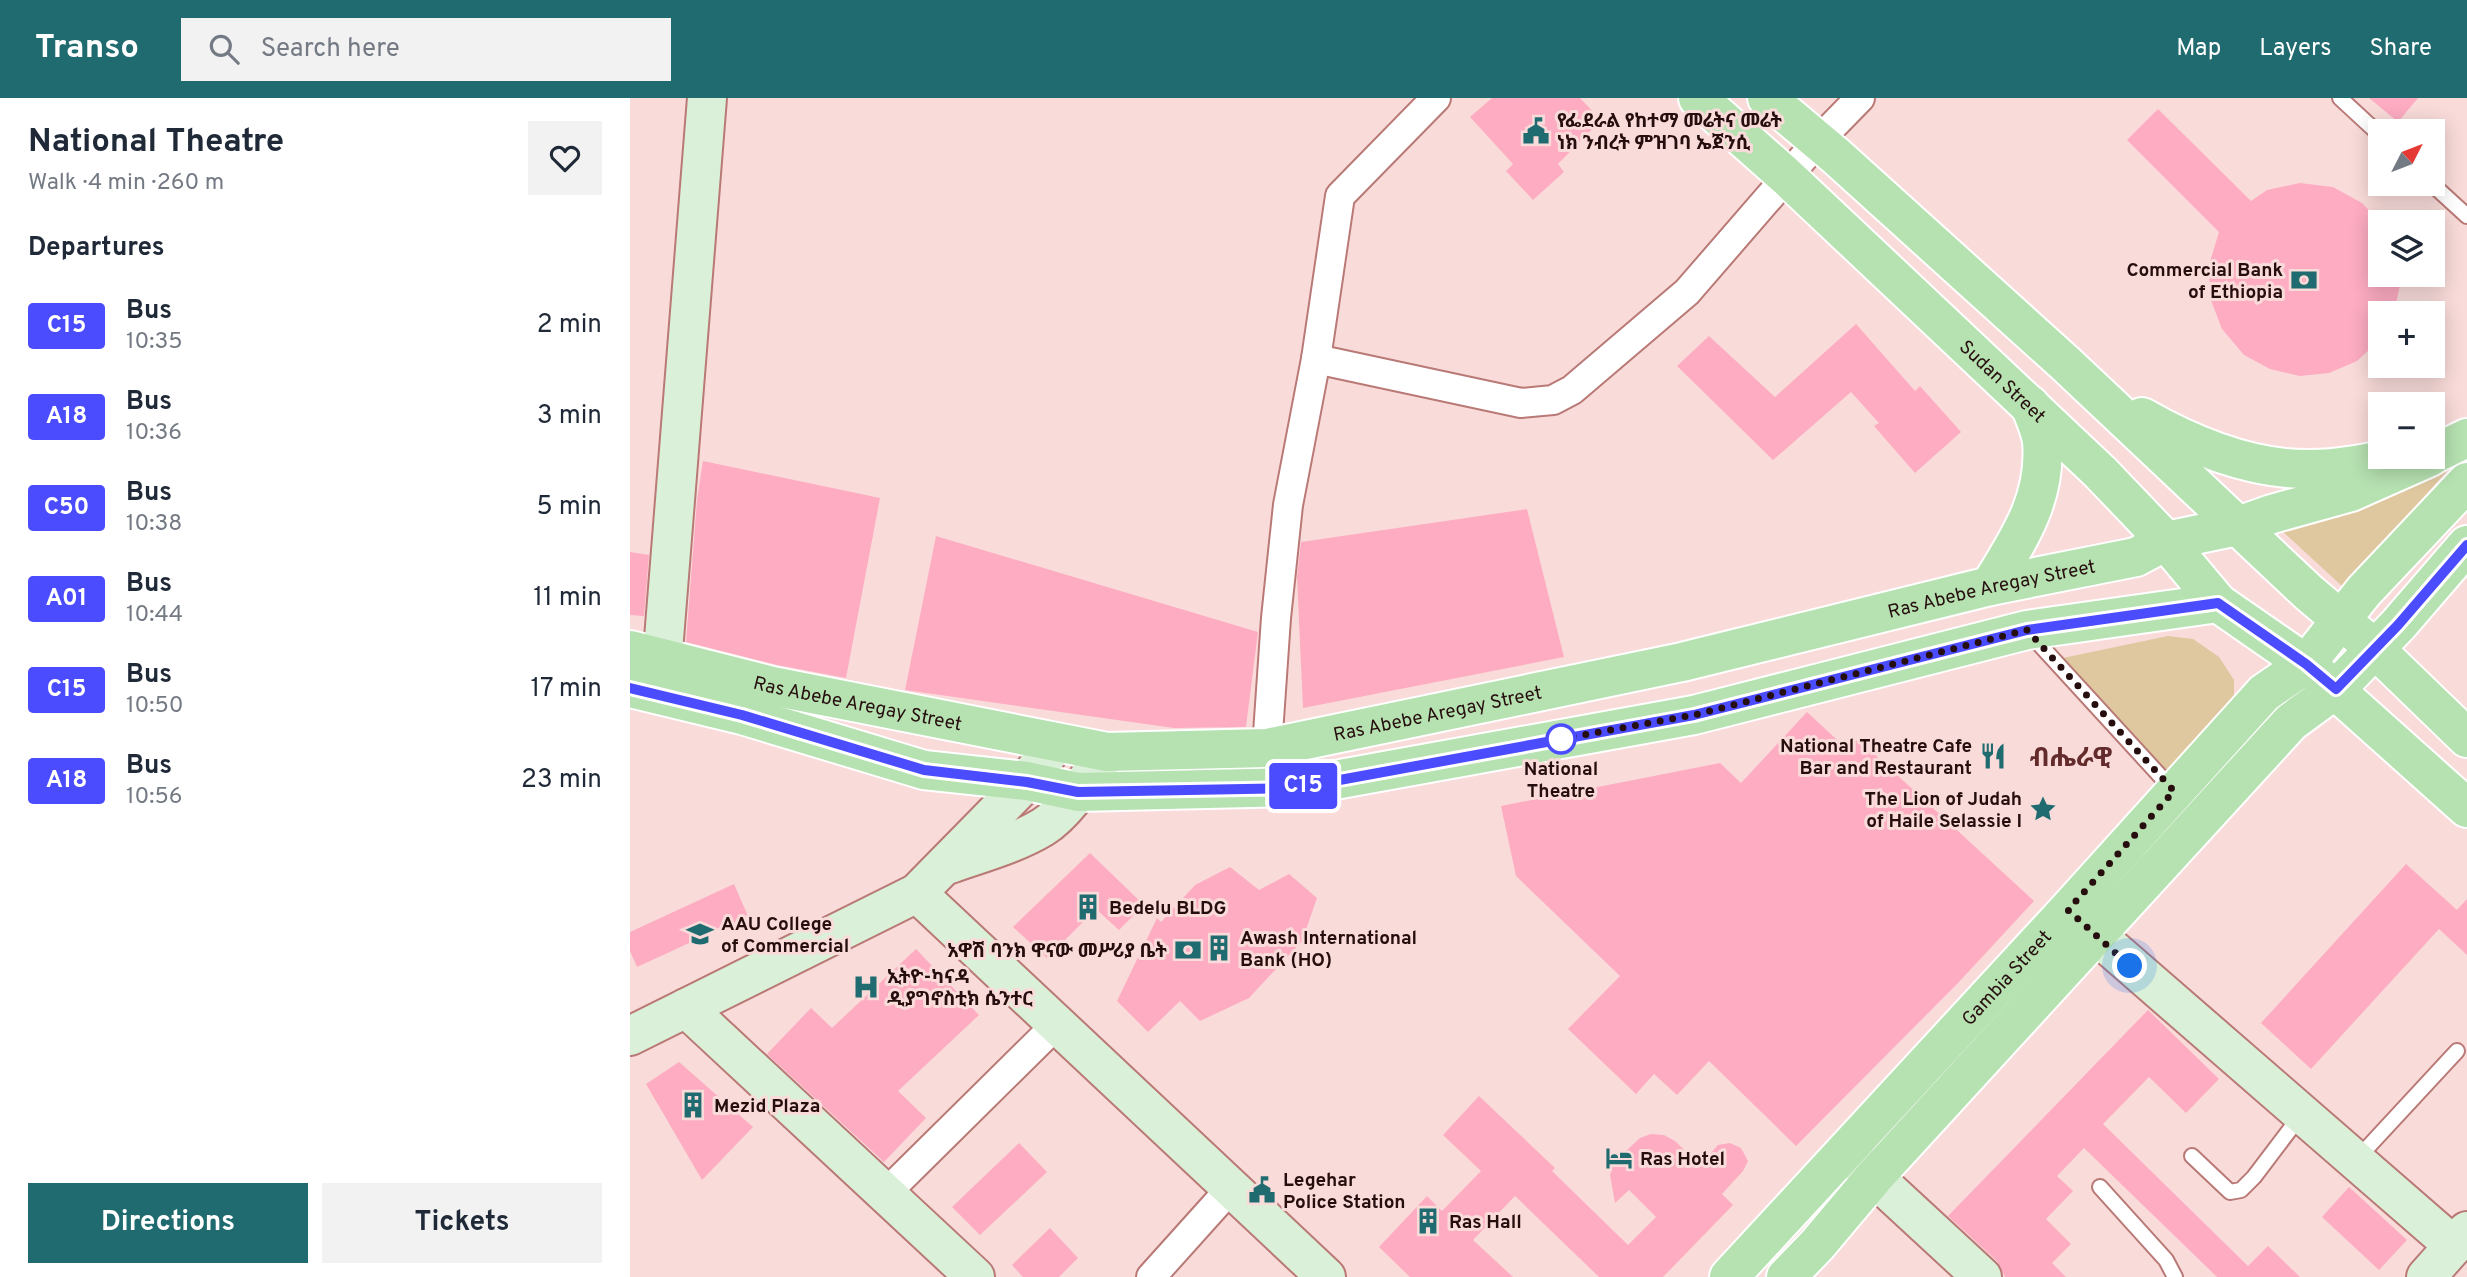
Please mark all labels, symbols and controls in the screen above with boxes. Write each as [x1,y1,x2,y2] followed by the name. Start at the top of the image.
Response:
[181,18,671,81] search box
[35,28,139,70] text: Transo
[205,30,243,68] icon: search
[261,33,400,66] text: Search here
[2176,34,2221,64] text: Map
[2259,34,2331,64] text: Layers
[2369,34,2432,64] text: Share
[1557,110,1782,156] place label: የፌደራል የከተማ መሬትና መሬት ነክ ንብረት ምዝገባ ኤጀንሲ
[1521,116,1551,146] public building icon: የፌደራል የከተማ መሬትና መሬት ነክ ንብረት ምዝገባ ኤጀንሲ
[2368,119,2445,196] north arrow
[2368,119,2445,469] map controls
[528,121,602,195] button: heart
[28,122,284,164] text: National Theatre
[28,169,224,198] text: Walk · 4 min · 260 m
[2368,210,2445,287] button: layers
[28,232,165,265] text: Departures
[2126,259,2283,305] place label: Commercial Bank of Ethiopia
[2289,265,2319,295] bank icon: Commercial Bank of Ethiopia
[126,295,172,328] text: Bus
[2368,301,2445,378] button: +
[537,309,602,342] text: 2 min
[47,311,86,341] text: C15
[126,328,183,357] text: 10:35
[1953,336,2050,429] street label: Sudan Street
[126,386,172,419] text: Bus
[2368,392,2445,469] button: −
[537,400,602,433] text: 3 min
[46,402,87,432] text: A18
[126,419,182,448] text: 10:36
[126,477,172,510] text: Bus
[536,491,602,524] text: 5 min
[44,493,89,523] text: C50
[126,510,182,539] text: 10:38
[1885,555,2098,625] street label: Ras Abebe Aregay Street
[126,568,172,601] text: Bus
[533,582,602,615] text: 11 min
[46,584,87,614] text: A01
[126,601,183,630] text: 10:44
[126,659,172,692] text: Bus
[750,672,964,737] street label: Ras Abebe Aregay Street
[530,673,602,706] text: 17 min
[47,675,86,705] text: C15
[1331,681,1544,748] street label: Ras Abebe Aregay Street
[126,692,184,721] text: 10:50
[1546,724,1576,754] marker: National Theatre
[1780,735,1972,781] place label: National Theatre Cafe Bar and Restaurant
[1978,741,2008,771] restaurant icon: National Theatre Cafe Bar and Restaurant
[2030,743,2112,776] district label: ብሔራዊ
[126,750,172,783] text: Bus
[1524,758,1598,804] place label: National Theatre
[1263,763,1343,809] line badge: C15
[521,764,602,797] text: 23 min
[46,766,87,796] text: A18
[1283,771,1323,801] text: C15
[126,783,183,812] text: 10:56
[1865,788,2022,834] place label: The Lion of Judah of Haile Selassie I
[2028,794,2058,824] place icon: The Lion of Judah of Haile Selassie I
[1073,892,1103,922] building icon: Bedelu BLDG
[1109,897,1226,921] place label: Bedelu BLDG
[721,913,849,959] place label: AAU College of Commercial
[685,919,715,949] school or university icon: AAU College of Commercial
[1957,926,2057,1032] street label: Gambia Street
[1240,927,1417,973] place label: Awash International Bank (HO)
[1204,933,1234,963] building icon: Awash International Bank (HO)
[1173,935,1203,965] bank icon: አዋሽ ባንክ ዋናው መሥሪያ ቤት
[947,940,1167,964] place label: አዋሽ ባንክ ዋናው መሥሪያ ቤት
[2112,948,2147,983] your location
[887,966,1033,1012] place label: ኢትዮ-ካናዳ ዲያግኖስቲክ ሴንተር
[851,972,881,1002] hospital icon: ኢትዮ-ካናዳ ዲያግኖስቲክ ሴንተር
[678,1090,708,1120] building icon: Mezid Plaza
[714,1095,820,1119] place label: Mezid Plaza
[1604,1143,1634,1173] hotel icon: Ras Hotel
[1640,1148,1725,1172] place label: Ras Hotel
[1283,1169,1406,1215] place label: Legehar Police Station
[1247,1175,1277,1205] public building icon: Legehar Police Station
[28,1183,308,1263] button: Directions
[322,1183,602,1263] button: Tickets
[1413,1206,1443,1236] building icon: Ras Hall
[1449,1211,1522,1235] place label: Ras Hall

